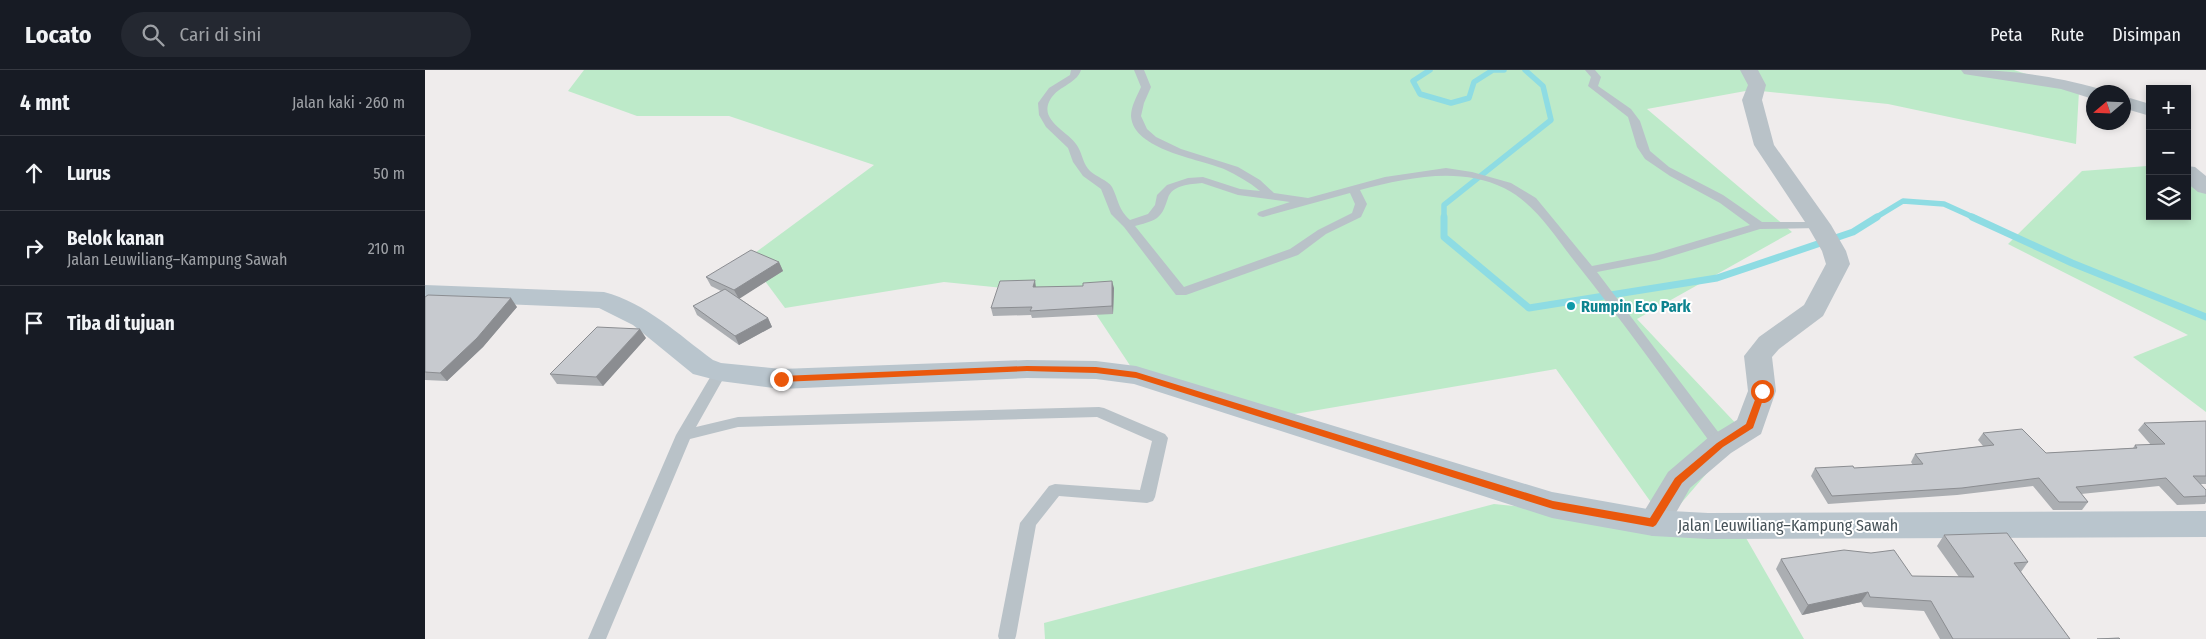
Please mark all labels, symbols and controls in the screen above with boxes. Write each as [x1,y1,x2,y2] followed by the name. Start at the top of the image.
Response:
[121,12,471,57] search box
[25,21,91,49] text: Locato
[139,21,167,49] icon: search
[179,23,261,46] text: Cari di sini
[1990,24,2022,46] text: Peta
[2050,24,2084,46] text: Rute
[2112,24,2181,46] text: Disimpan
[2086,85,2131,130] north arrow
[2146,85,2191,220] map controls
[2146,85,2191,130] button: +
[20,90,70,116] text: 4 mnt
[292,93,405,112] text: Jalan kaki · 260 m
[2146,130,2191,175] button: −
[20,159,48,187] icon: ahead
[67,162,111,185] text: Lurus
[373,164,405,183] text: 50 m
[2146,175,2191,220] button: layers
[67,227,164,250] text: Belok kanan
[20,234,48,262] icon: right
[368,239,405,258] text: 210 m
[67,250,288,269] text: Jalan Leuwiliang–Kampung Sawah
[1581,297,1692,316] place label: Rumpin Eco Park
[1565,300,1577,312] marker: Rumpin Eco Park
[20,309,48,337] icon: arrive
[67,312,175,335] text: Tiba di tujuan
[770,368,793,391] route end
[1751,380,1774,403] route start
[1678,516,1898,535] street label: Jalan Leuwiliang–Kampung Sawah

